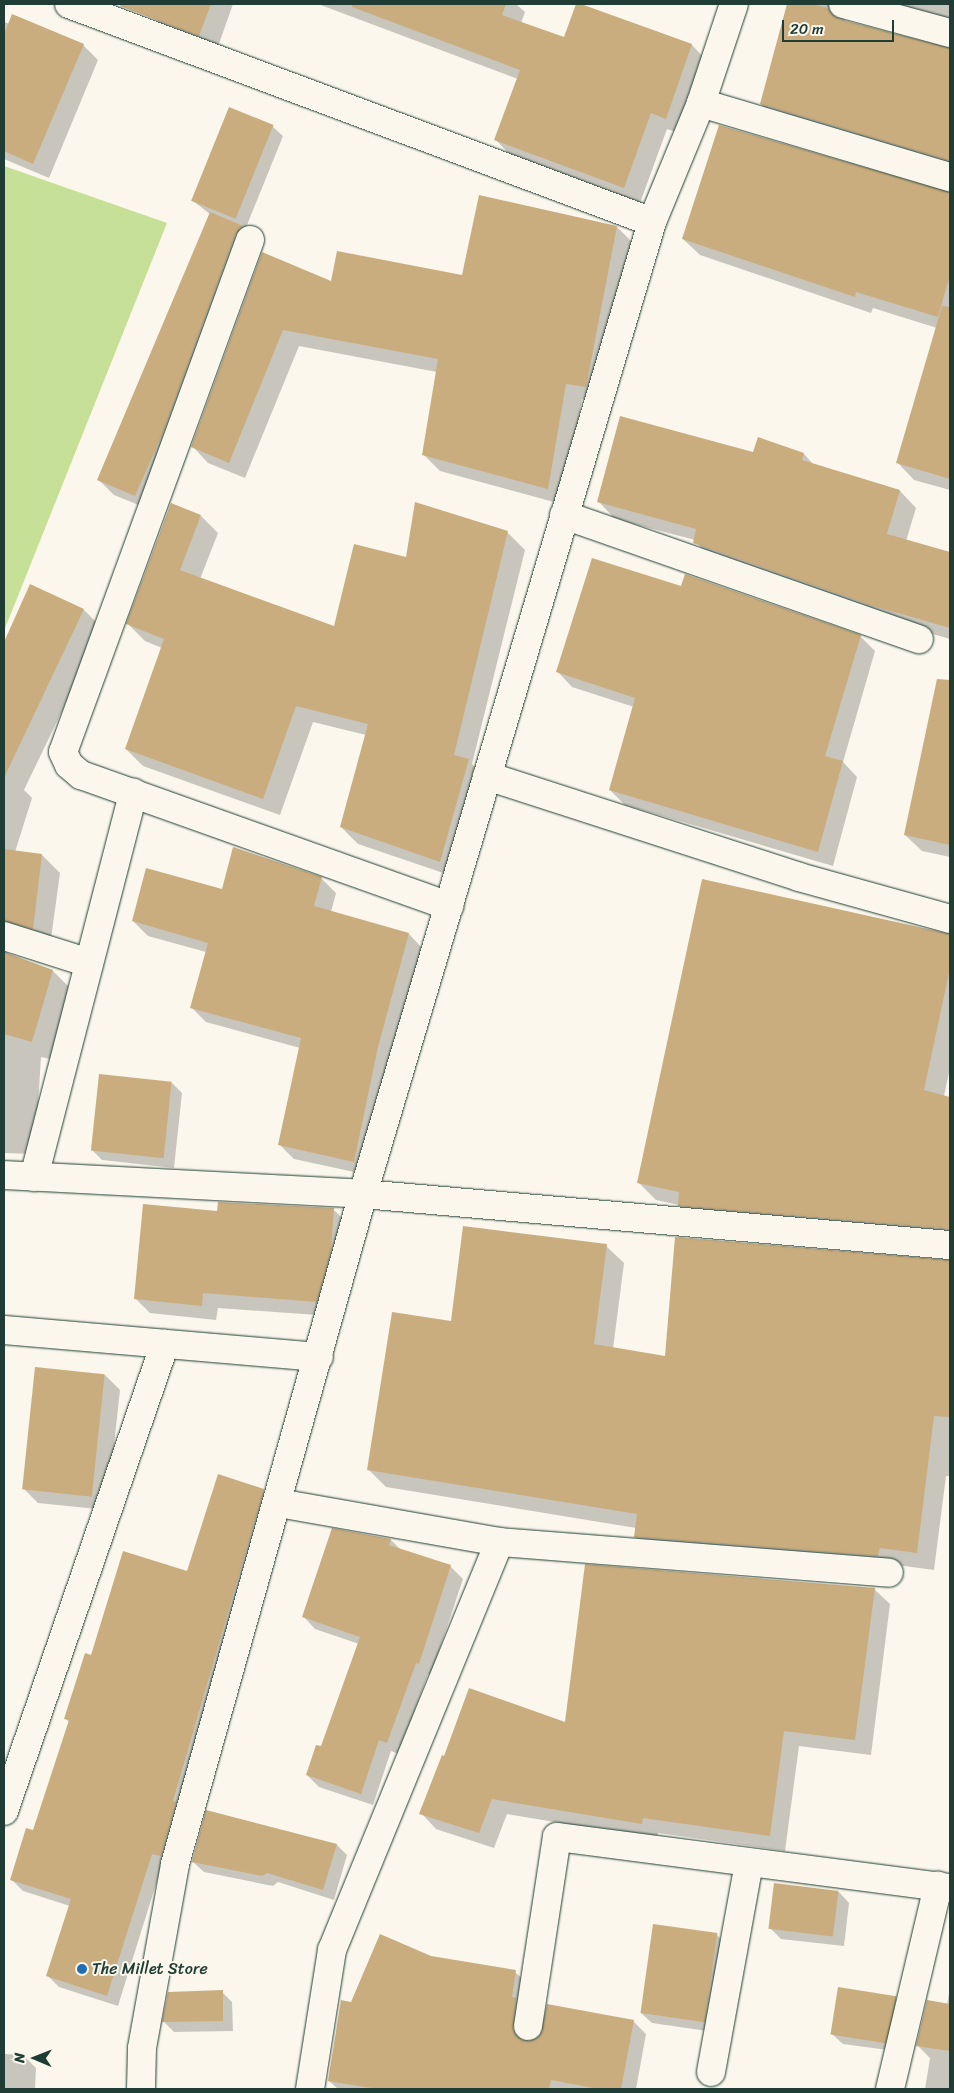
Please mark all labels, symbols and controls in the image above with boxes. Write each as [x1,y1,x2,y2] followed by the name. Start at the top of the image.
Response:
[784,10,896,42] scale bar
[790,16,824,42] text: 20 m
[92,1959,207,1979] place label: The Millet Store
[76,1963,88,1975] marker: The Millet Store
[10,2033,60,2083] north arrow
[7,2053,32,2063] text: N

